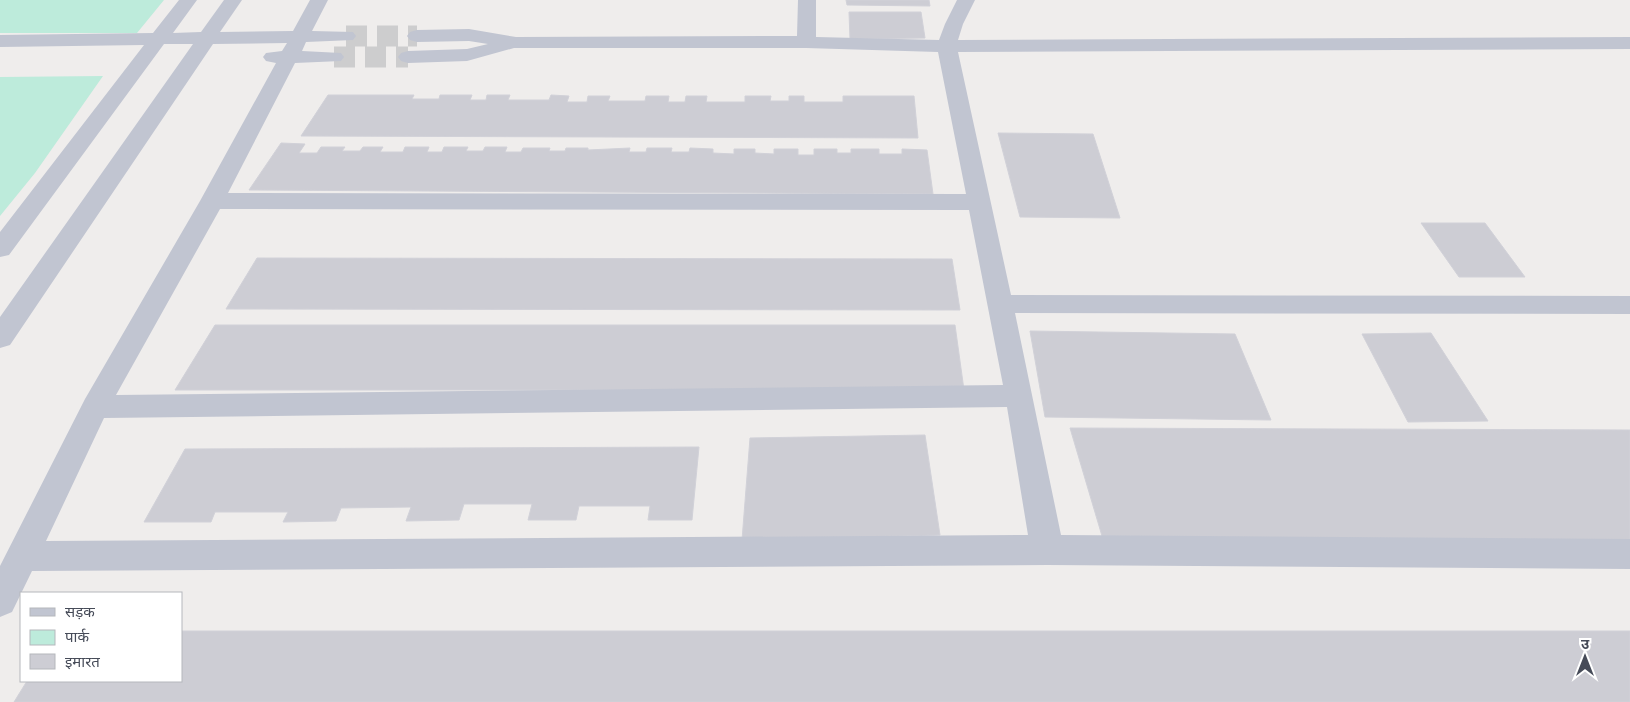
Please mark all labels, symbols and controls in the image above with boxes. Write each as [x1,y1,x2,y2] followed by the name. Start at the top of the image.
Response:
[20,592,182,682] legend
[65,603,95,621] text: सड़क
[65,628,89,646] text: पार्क
[1560,632,1610,682] north arrow
[1581,636,1590,652] text: उ
[65,653,100,671] text: इमारत

